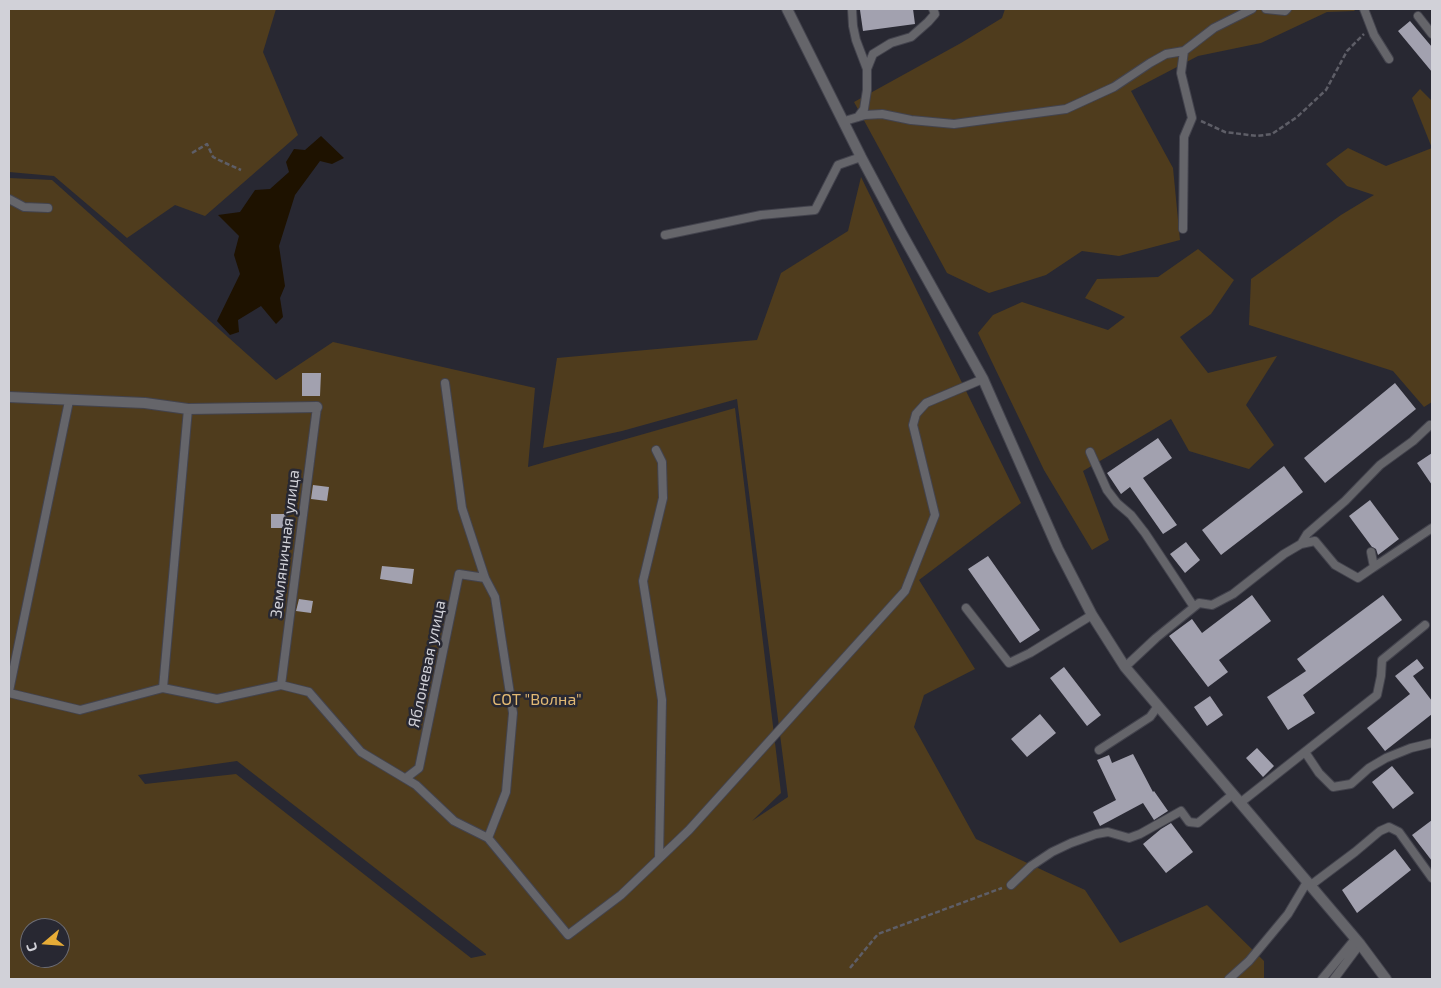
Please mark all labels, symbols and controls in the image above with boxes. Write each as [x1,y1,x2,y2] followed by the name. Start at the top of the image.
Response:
[266,469,304,619] street label: Земляничная улица
[404,599,450,729] street label: Яблоневая улица
[492,690,582,710] park label: СОТ "Волна"
[20,918,70,968] north arrow
[22,941,41,954] text: С

